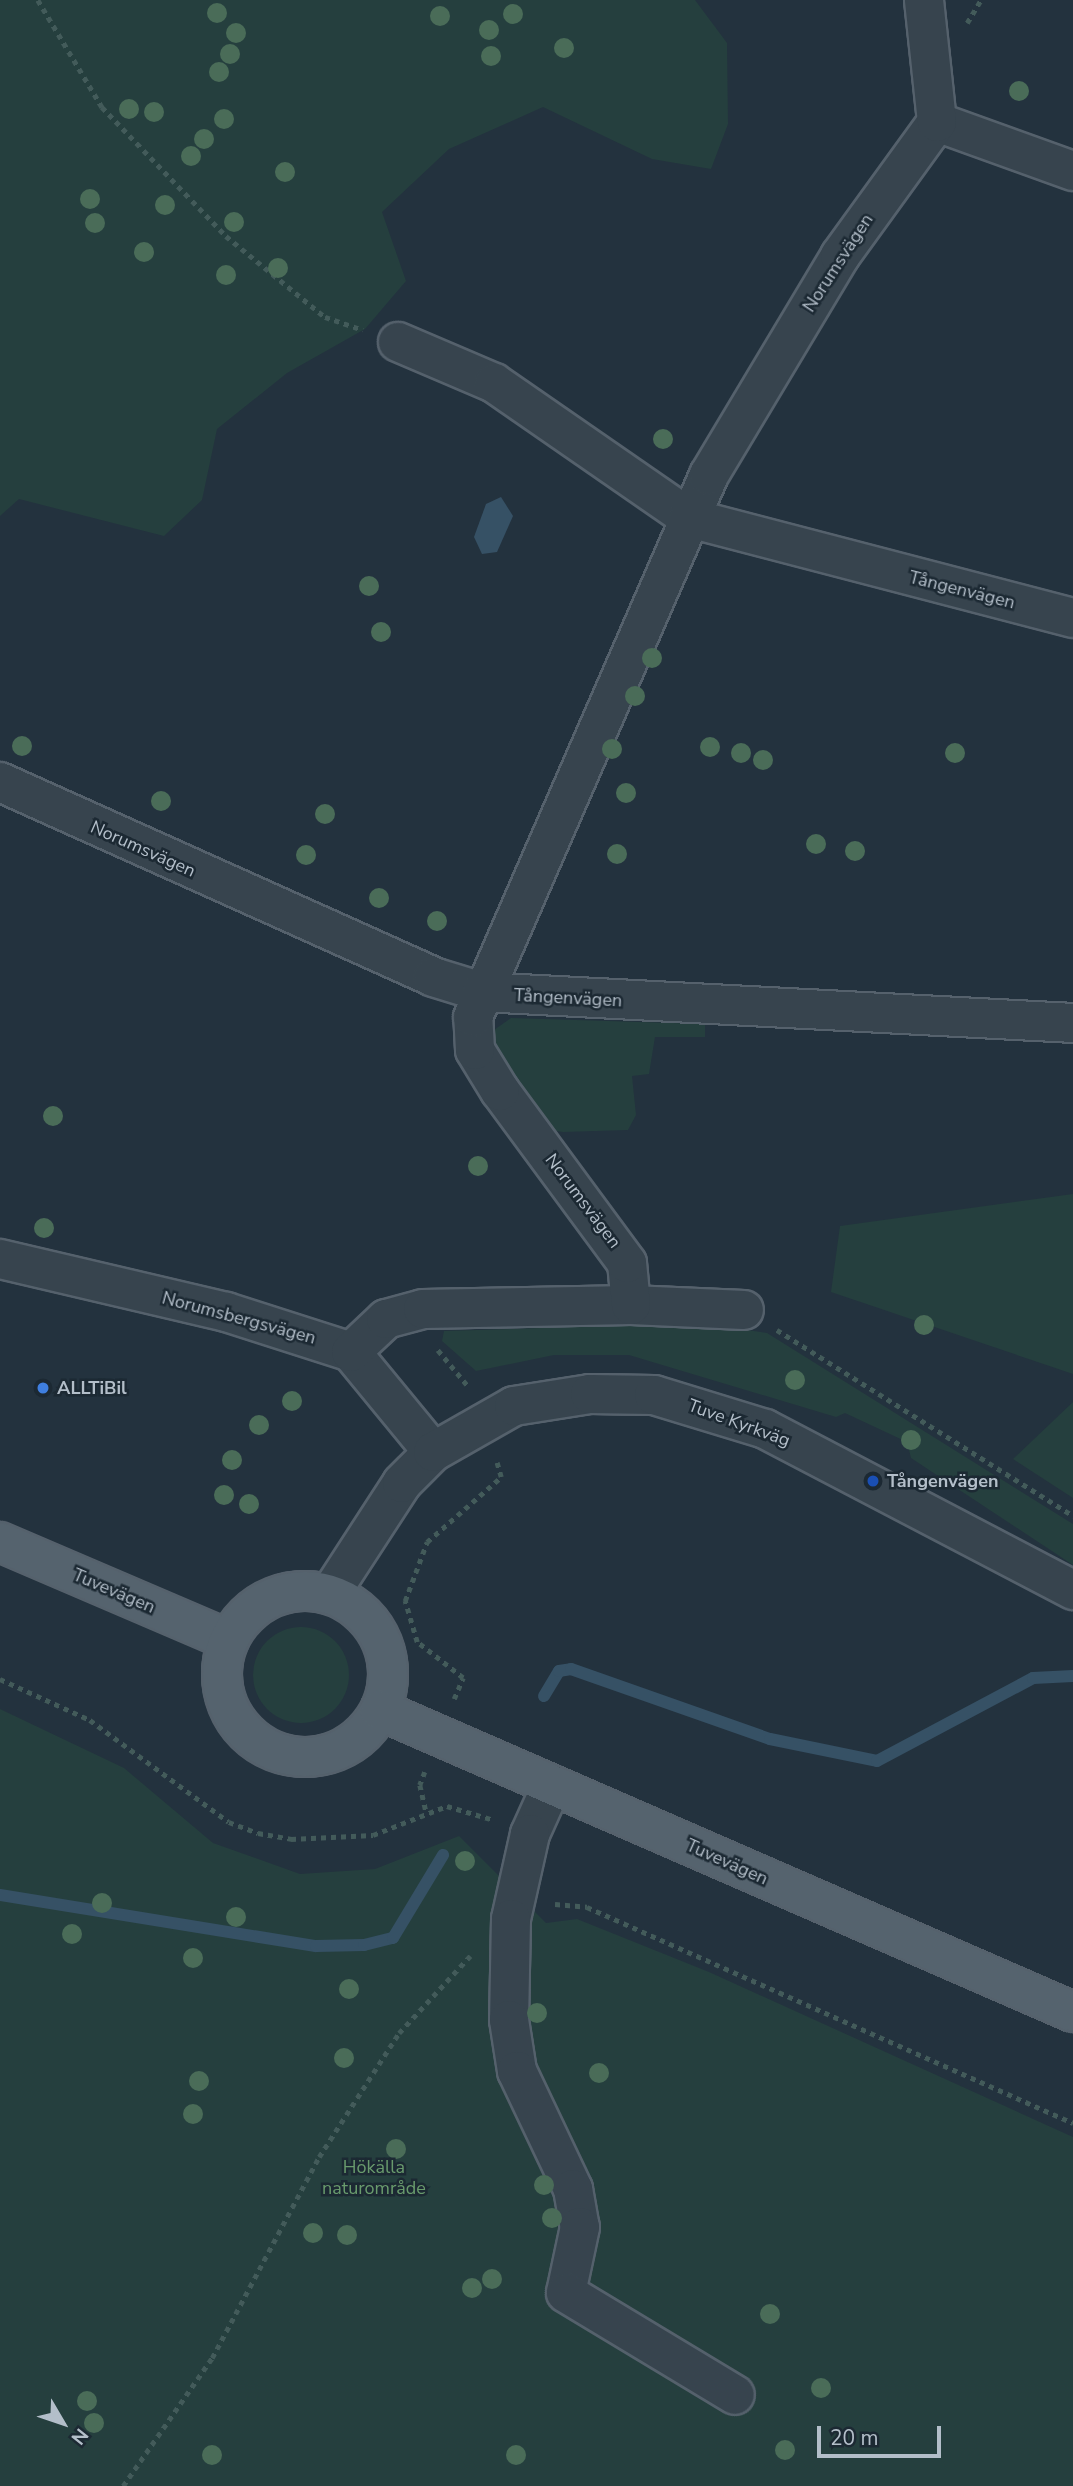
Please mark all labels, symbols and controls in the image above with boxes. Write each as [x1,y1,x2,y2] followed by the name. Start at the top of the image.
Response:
[798,210,878,316] street label: Norumsvägen
[907,566,1017,614] street label: Tångenvägen
[87,816,199,882] street label: Norumsvägen
[513,984,623,1012] street label: Tångenvägen
[540,1149,626,1253] street label: Norumsvägen
[160,1287,318,1349] street label: Norumsbergsvägen
[57,1377,127,1399] place label: ALLTiBil
[35,1380,51,1396] marker: ALLTiBil
[685,1395,793,1451] street label: Tuve Kyrkväg
[887,1470,999,1492] place label: Tångenvägen
[865,1473,881,1489] marker: Tångenvägen
[70,1564,158,1618] street label: Tuvevägen
[683,1834,771,1890] street label: Tuvevägen
[322,2157,426,2200] park label: Hökälla naturområde
[28,2388,98,2458] north arrow
[821,2412,945,2456] scale bar
[65,2423,94,2450] text: N
[830,2424,879,2452] text: 20 m

